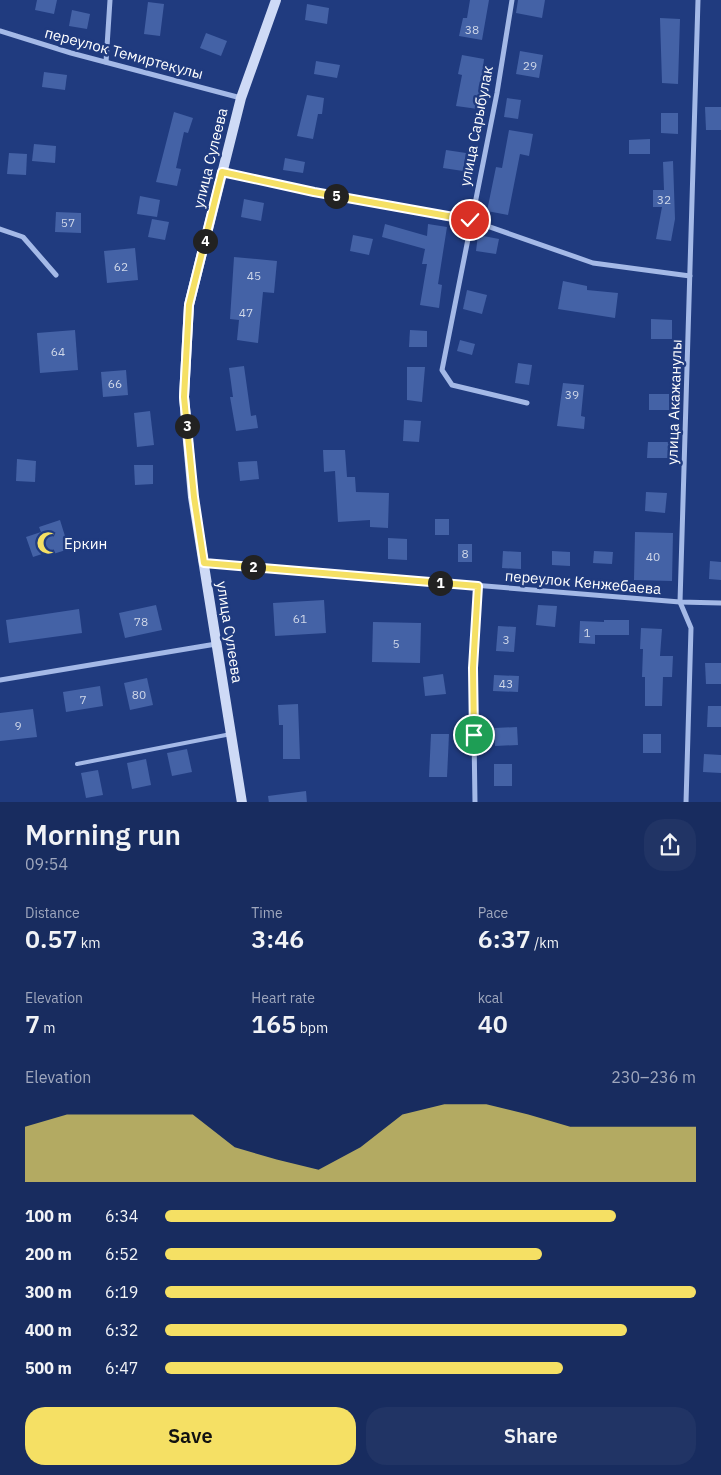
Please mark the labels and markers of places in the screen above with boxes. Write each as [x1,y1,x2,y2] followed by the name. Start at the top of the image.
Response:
[324,184,348,208] pin: 5
[449,199,491,241] pin
[192,228,218,254] pin: 4
[174,414,200,438] pin: 3
[35,530,61,556] mosque icon: Еркин
[64,534,107,553] place label: Еркин
[240,554,266,580] pin: 2
[428,570,452,596] pin: 1
[453,714,495,756] pin

